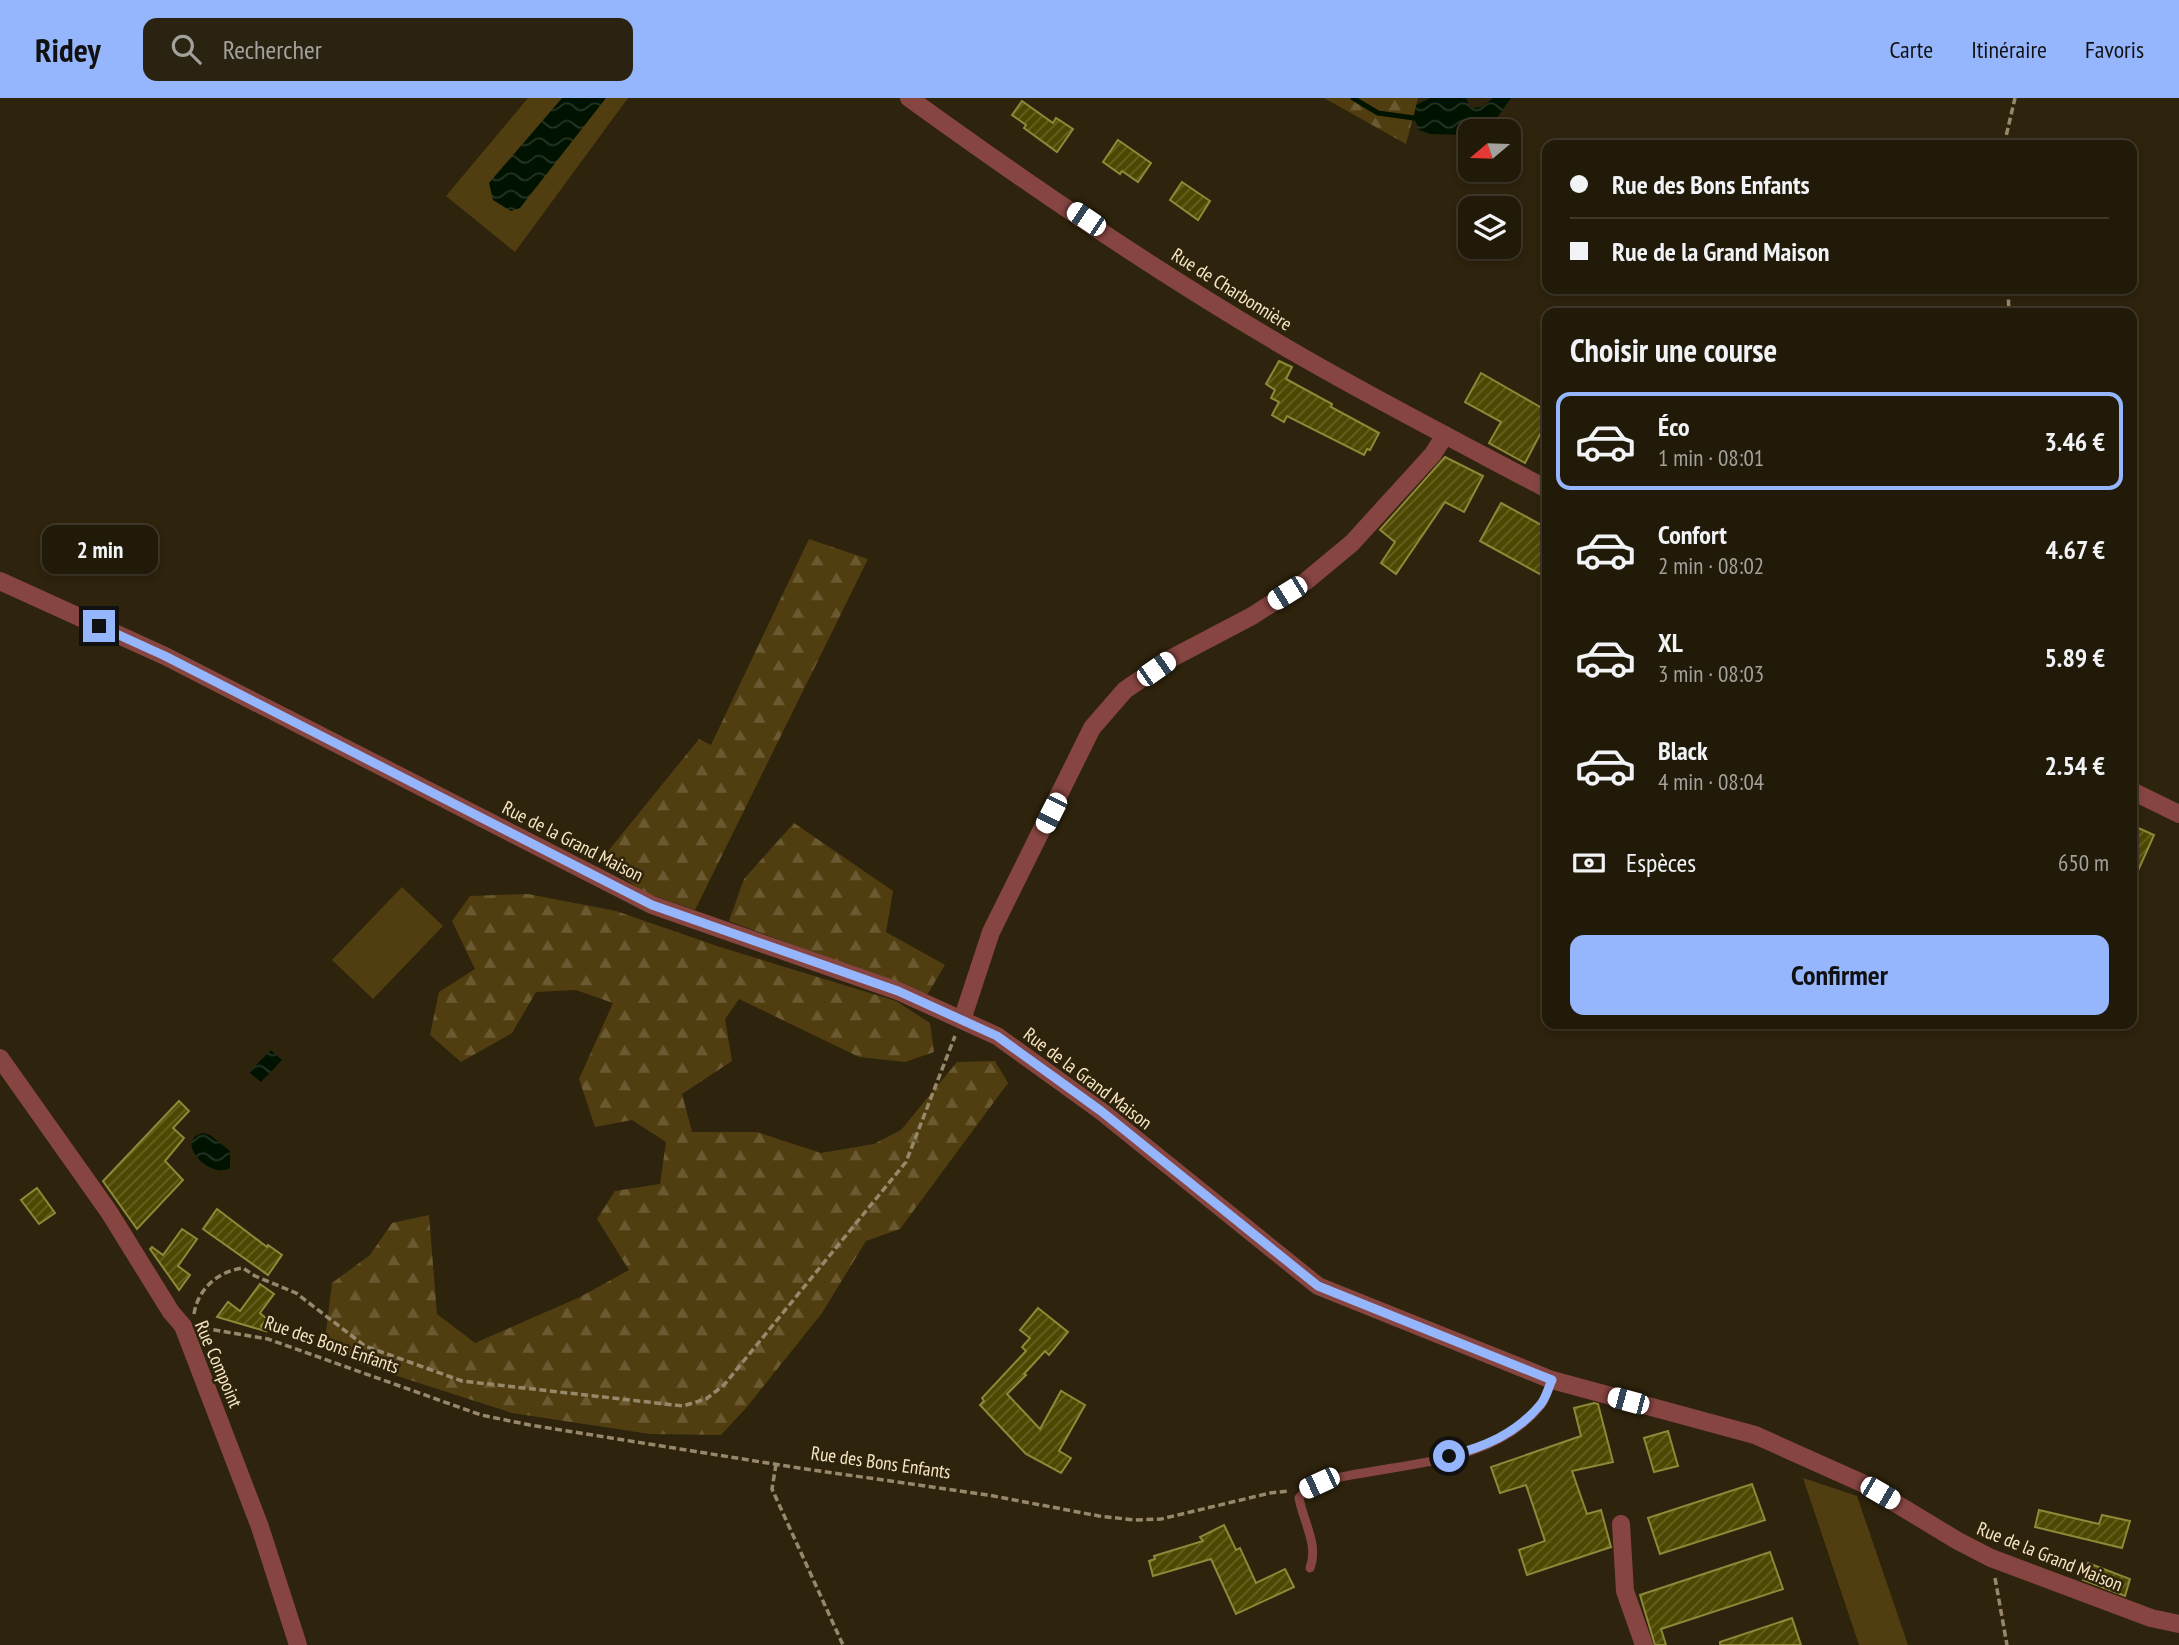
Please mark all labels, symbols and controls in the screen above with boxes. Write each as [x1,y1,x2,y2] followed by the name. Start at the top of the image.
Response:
[143,18,633,81] search box
[35,28,101,71] text: Ridey
[167,30,205,68] icon: search
[223,33,322,66] text: Rechercher
[1889,34,1933,65] text: Carte
[1971,34,2047,65] text: Itinéraire
[2085,34,2144,65] text: Favoris
[1458,119,1521,182] north arrow
[1458,119,1521,259] map controls
[1612,168,1810,201] text: Rue des Bons Enfants
[1458,196,1521,259] button: layers
[1063,199,1110,239] car
[1612,235,1829,268] text: Rue de la Grand Maison
[1167,242,1297,336] street label: Rue de Charbonnière
[1570,329,1777,371] text: Choisir une course
[1574,410,1637,473] icon: car
[1658,410,1690,443] text: Éco
[2044,425,2105,458] text: 3.46 €
[1658,443,1764,472] text: 1 min · 08:01
[1574,518,1637,581] icon: car
[1658,518,1727,551] text: Confort
[41,524,157,574] callout: 2 min
[2046,533,2105,566] text: 4.67 €
[77,535,123,564] text: 2 min
[1658,551,1764,580] text: 2 min · 08:02
[1264,573,1311,613] car
[83,610,115,642] route end
[1574,626,1637,689] icon: car
[1658,626,1683,659] text: XL
[2044,641,2105,674] text: 5.89 €
[1133,648,1180,690] car
[1658,659,1764,688] text: 3 min · 08:03
[1574,734,1637,797] icon: car
[1658,734,1708,767] text: Black
[2044,749,2105,782] text: 2.54 €
[1658,767,1764,796] text: 4 min · 08:04
[1033,790,1070,836] car
[499,795,647,887] street label: Rue de la Grand Maison
[1570,844,1608,882] icon: cash
[1626,846,1696,879] text: Espèces
[2058,848,2109,877] text: 650 m
[1570,935,2109,1015] button: Confirmer
[1019,1022,1157,1134] street label: Rue de la Grand Maison
[262,1310,402,1378] street label: Rue des Bons Enfants
[190,1317,248,1412] street label: Rue Compoint
[1605,1385,1652,1417] car
[810,1440,952,1484] street label: Rue des Bons Enfants
[1433,1440,1465,1472] route start
[1296,1465,1343,1501] car
[1857,1473,1904,1513] car
[1974,1516,2126,1596] street label: Rue de la Grand Maison

